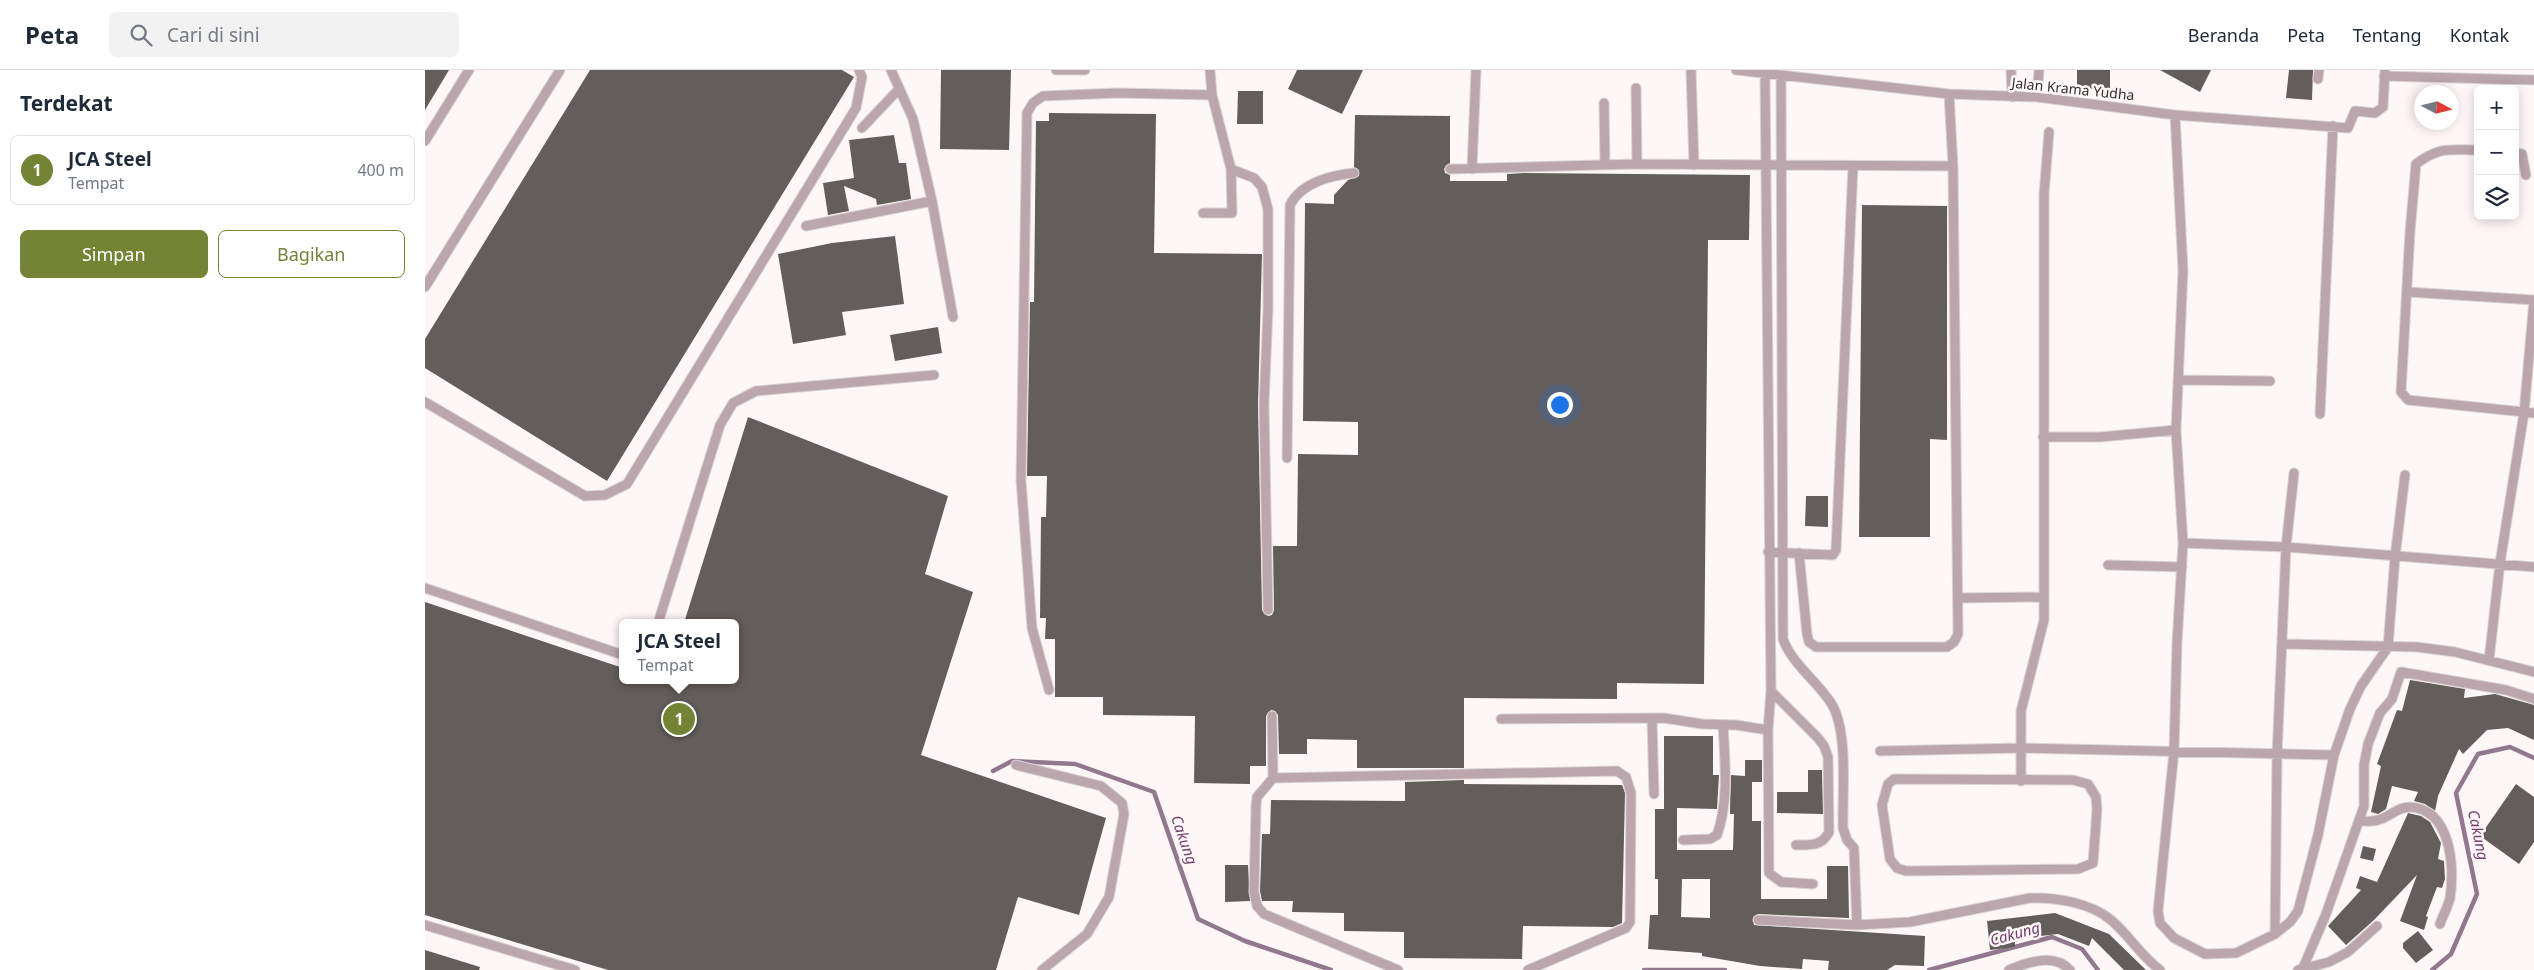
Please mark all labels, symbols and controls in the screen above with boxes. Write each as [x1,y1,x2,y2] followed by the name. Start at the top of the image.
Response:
[109,12,459,57] search box
[25,18,79,51] text: Peta
[127,21,155,49] icon: search
[167,22,260,48] text: Cari di sini
[2188,23,2259,47] text: Beranda
[2287,23,2325,47] text: Peta
[2353,23,2422,47] text: Tentang
[2450,23,2509,47] text: Kontak
[2009,72,2135,104] street label: Jalan Krama Yudha
[2414,85,2459,130] north arrow
[2474,85,2519,220] map controls
[2474,85,2519,130] button: +
[20,89,113,117] text: Terdekat
[2474,130,2519,175] button: −
[68,146,152,172] text: JCA Steel
[32,159,42,181] text: 1
[357,159,404,181] text: 400 m
[68,172,124,194] text: Tempat
[2474,175,2519,220] button: layers
[20,230,208,278] button: Simpan
[218,230,405,278] button: Bagikan
[1547,392,1573,418] your location
[619,619,739,684] popup
[637,628,721,654] text: JCA Steel
[637,654,694,676] text: Tempat
[663,700,695,738] pin: 1
[2464,808,2494,862] water label: Cakung
[1167,812,1203,867] water label: Cakung
[1988,917,2042,949] water label: Cakung

